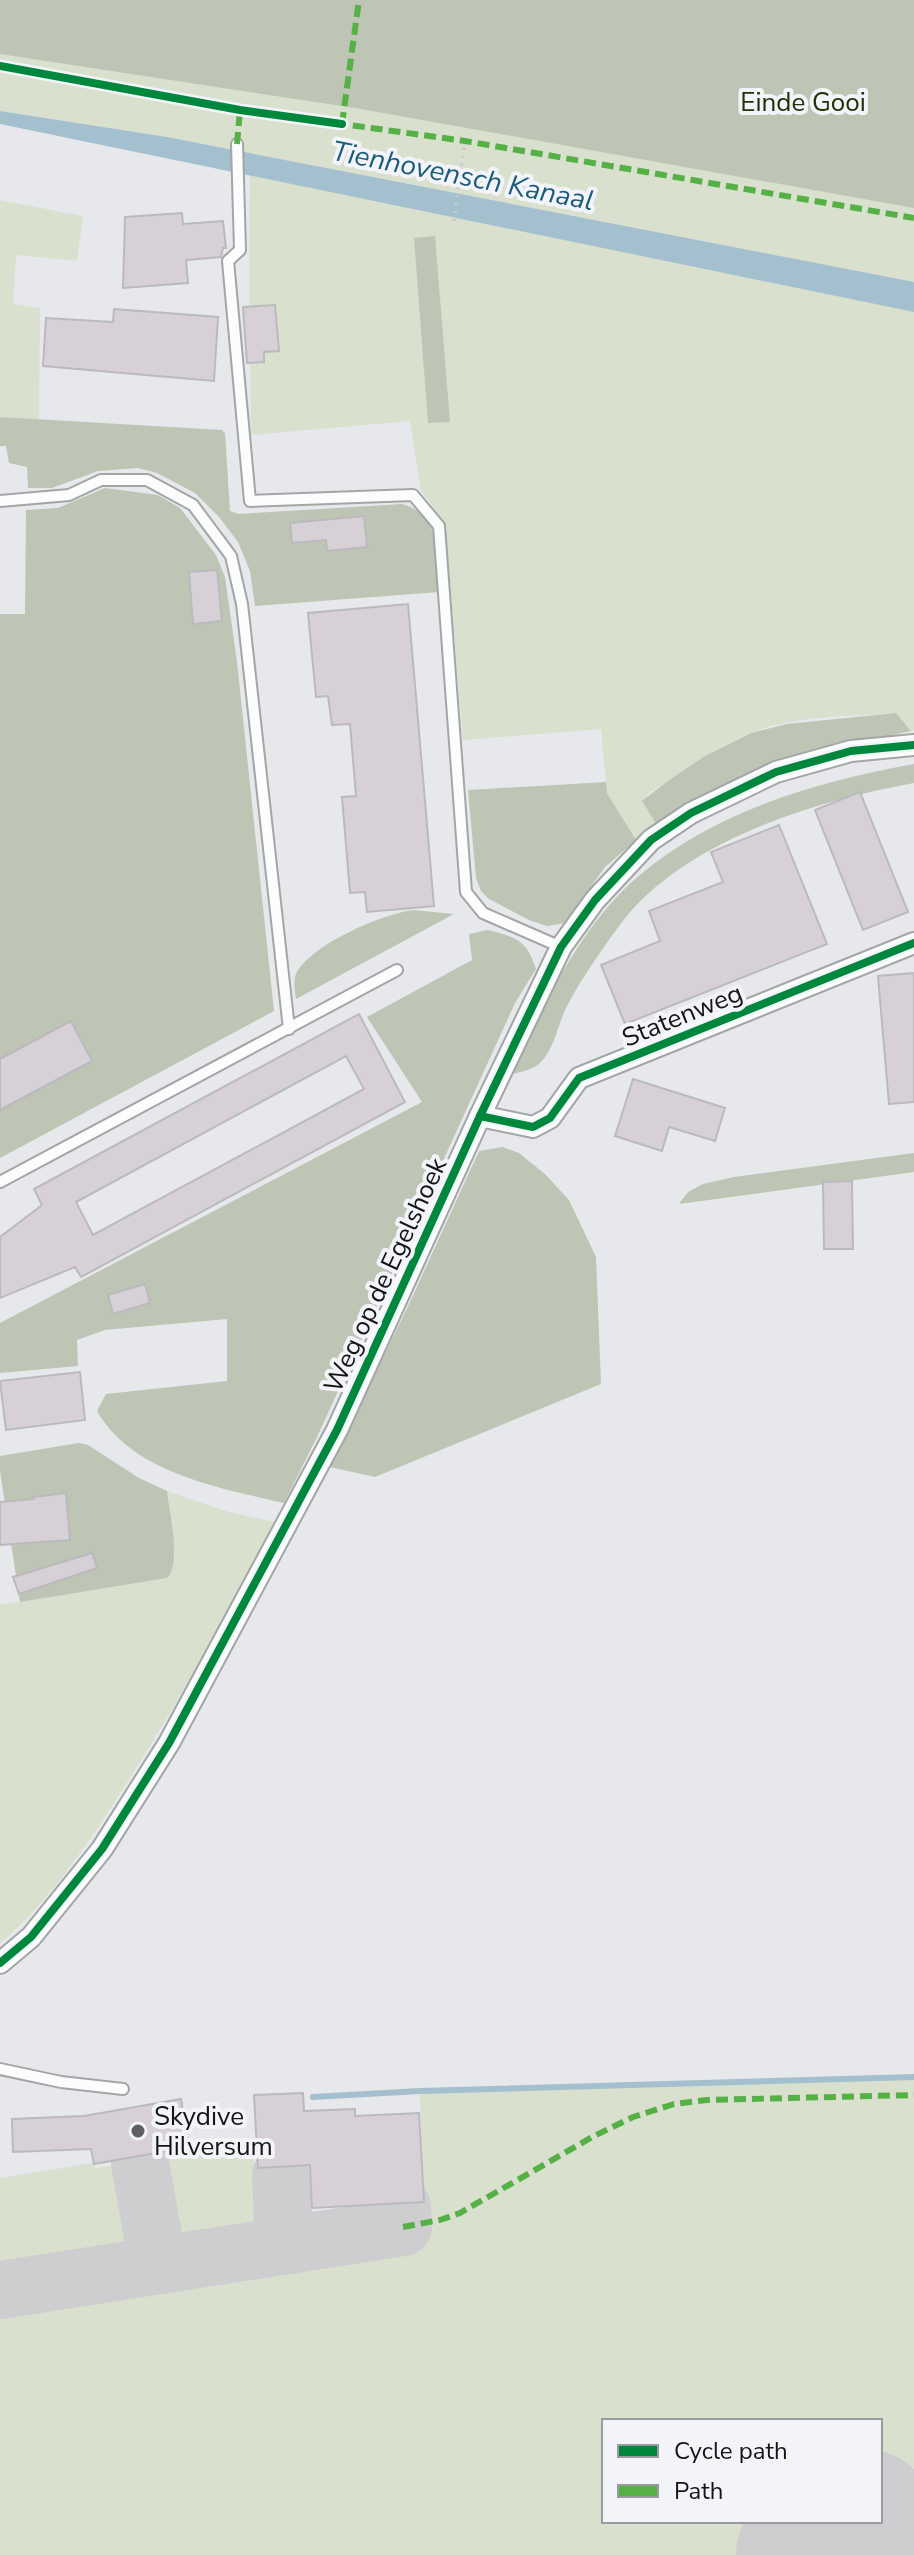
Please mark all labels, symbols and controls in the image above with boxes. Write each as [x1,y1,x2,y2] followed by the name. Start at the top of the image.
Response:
[740,85,866,120] park label: Einde Gooi
[329,132,597,220] water label: Tienhovensch Kanaal
[617,975,748,1055] street label: Statenweg
[316,1151,456,1398] street label: Weg op de Egelshoek
[154,2099,273,2164] place label: Skydive Hilversum
[129,2122,147,2140] marker: Skydive Hilversum
[602,2419,882,2523] legend
[674,2435,788,2467] text: Cycle path
[674,2475,723,2507] text: Path

